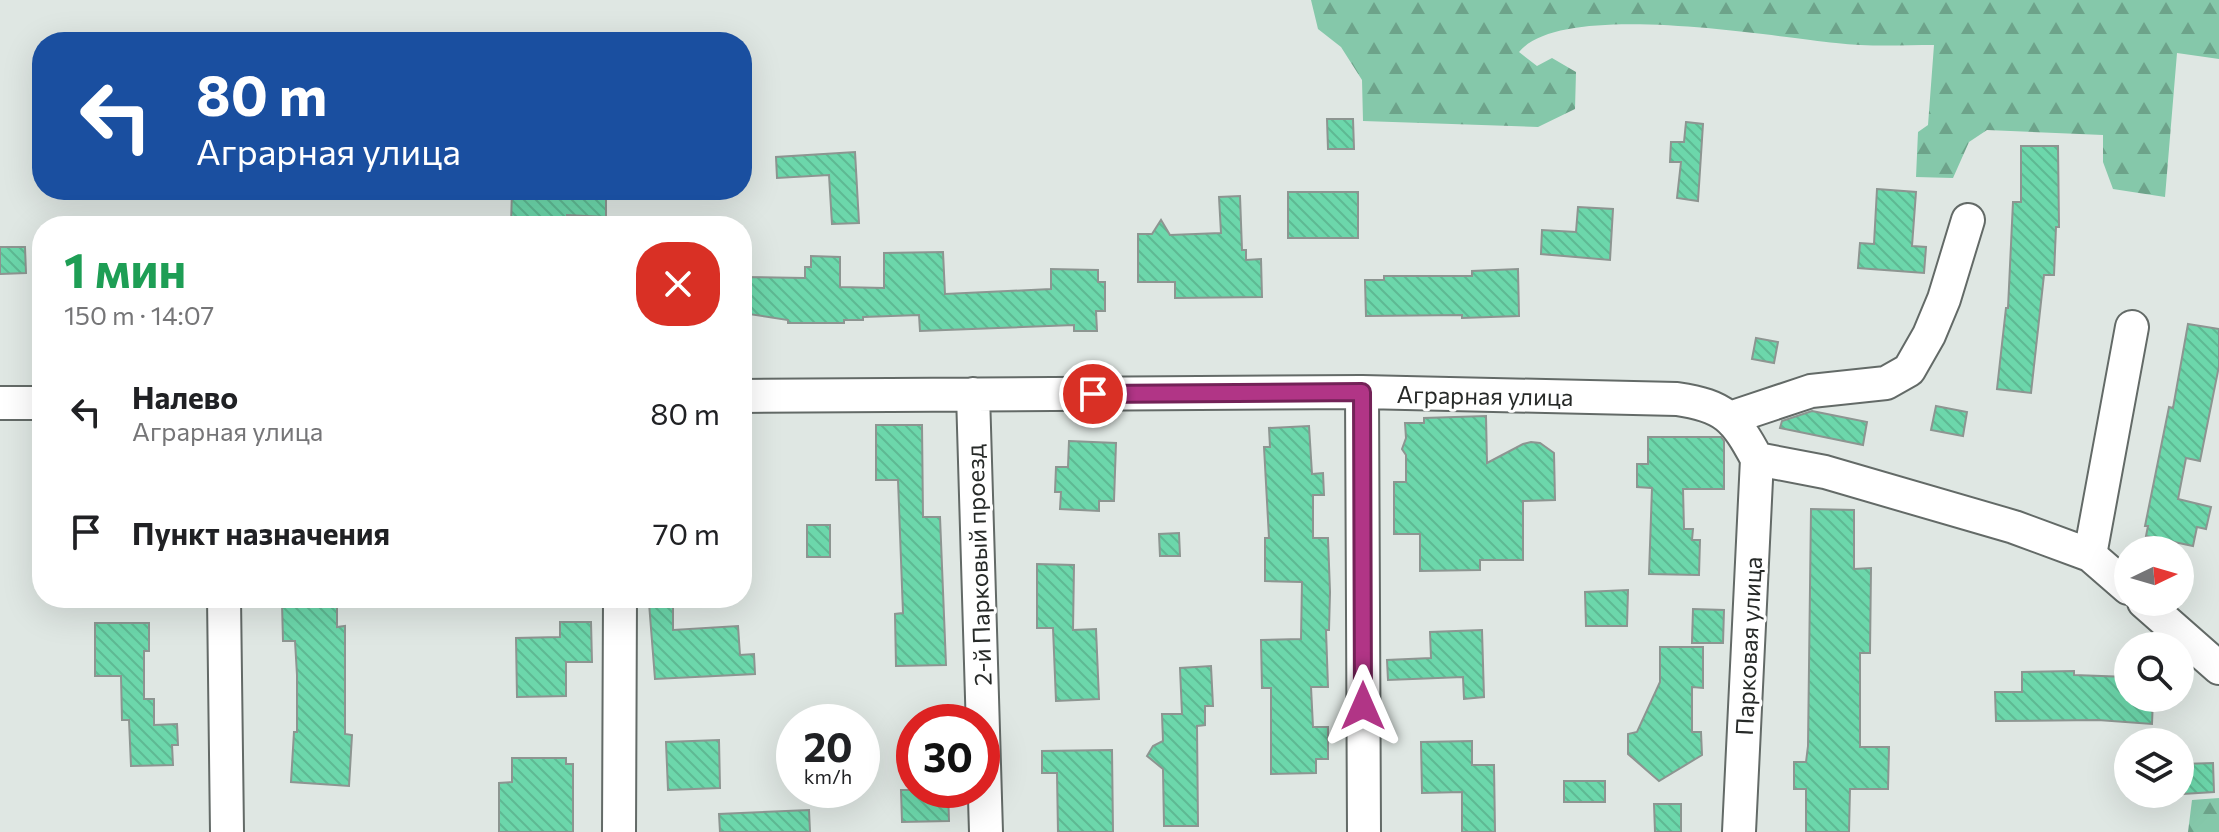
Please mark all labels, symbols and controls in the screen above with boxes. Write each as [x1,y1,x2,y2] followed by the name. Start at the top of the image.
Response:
[196,59,327,128] text: 80 m
[64,64,168,168] icon: left
[196,128,461,172] text: Аграрная улица
[64,239,186,298] text: 1 мин
[636,242,720,326] button: close
[64,299,214,330] text: 150 m · 14:07
[1059,360,1127,428] pin
[1071,372,1115,416] icon: arrive
[132,378,238,415] text: Налево
[1396,379,1574,411] street label: Аграрная улица
[64,390,108,434] icon: left
[650,394,720,431] text: 80 m
[132,415,323,446] text: Аграрная улица
[959,444,997,686] street label: 2-й Парковый проезд
[64,510,108,554] icon: arrive
[132,514,390,551] text: Пункт назначения
[653,514,720,551] text: 70 m
[2114,536,2194,616] north arrow
[2114,536,2194,808] map controls
[1729,556,1767,736] street label: Парковая улица
[2114,632,2194,712] button: search
[1321,664,1405,748] position arrow
[896,704,1000,808] speed limit sign: 30
[803,721,853,770] text: 20
[2114,728,2194,808] button: layers
[804,764,852,788] text: km/h

